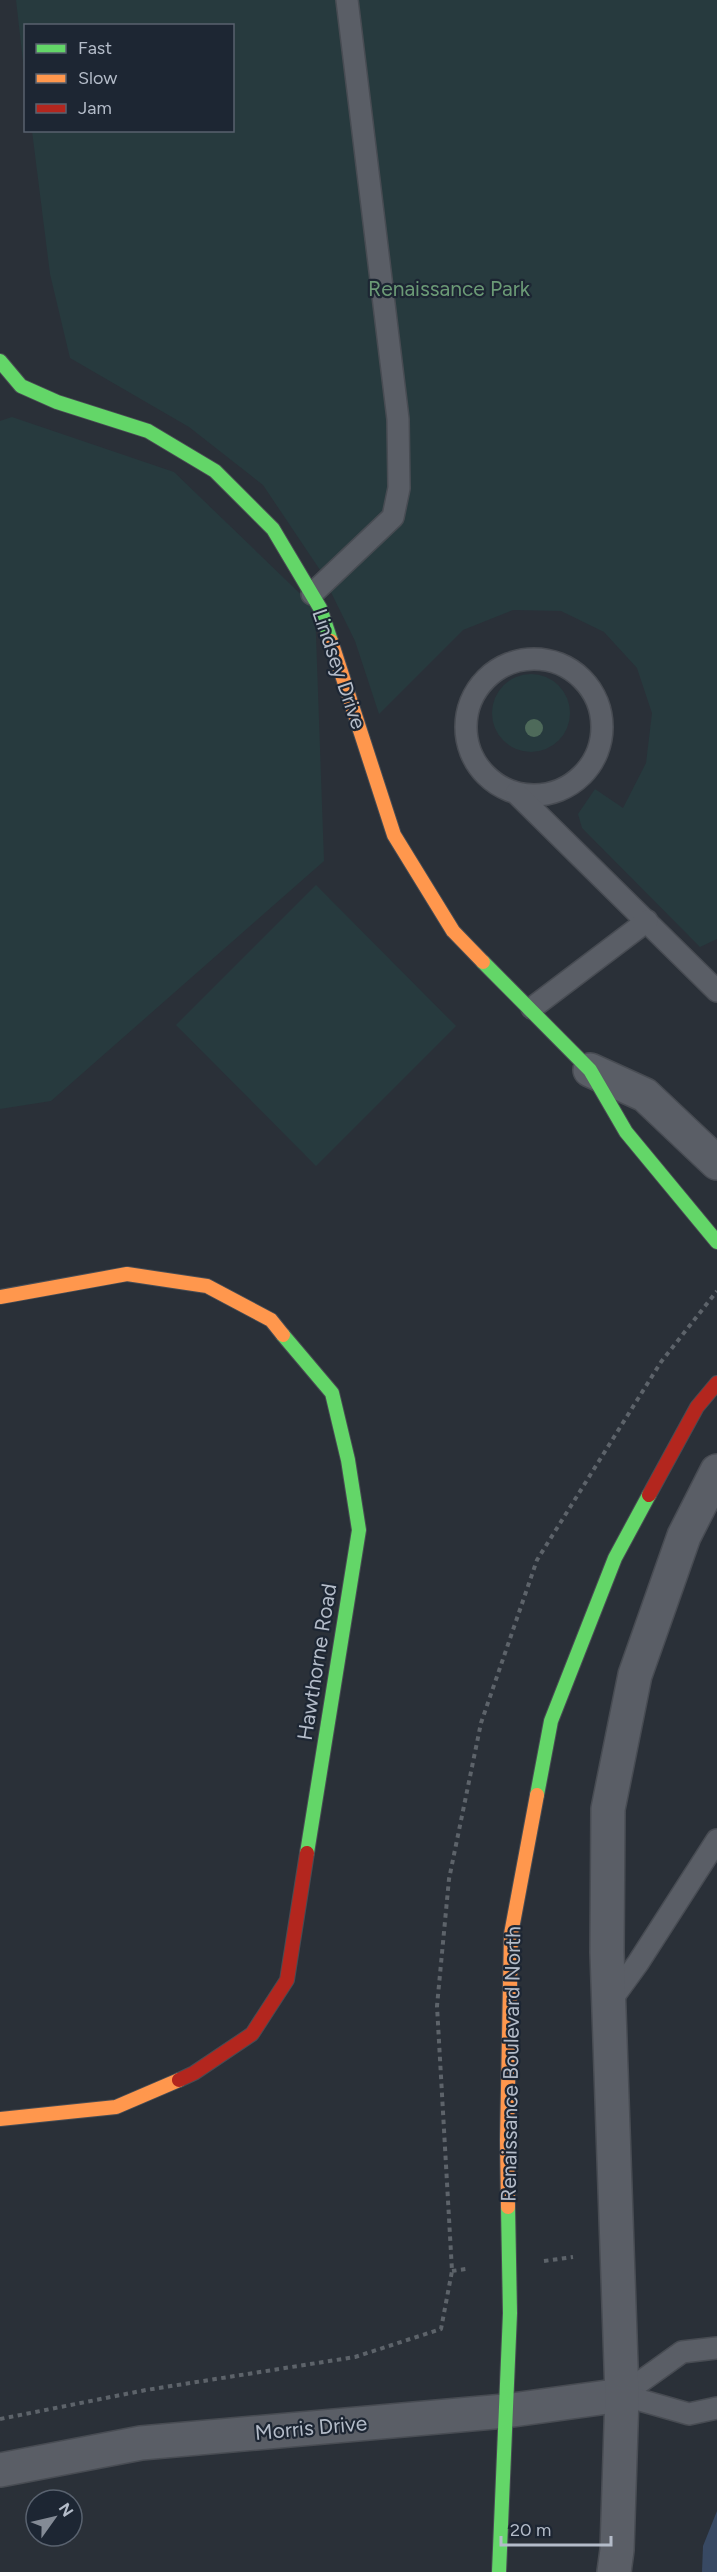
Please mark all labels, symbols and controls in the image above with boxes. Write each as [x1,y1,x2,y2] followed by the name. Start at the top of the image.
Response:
[24,24,234,132] legend
[78,37,112,59] text: Fast
[78,67,117,89] text: Slow
[78,97,112,119] text: Jam
[368,276,531,301] park label: Renaissance Park
[307,605,372,732] street label: Lindsey Drive
[292,1582,341,1742] street label: Hawthorne Road
[496,1926,525,2202] street label: Renaissance Boulevard North
[254,2410,368,2445] street label: Morris Drive
[24,2488,84,2548] north arrow
[55,2499,77,2520] text: N
[501,2509,610,2547] scale bar
[510,2519,551,2541] text: 20 m

